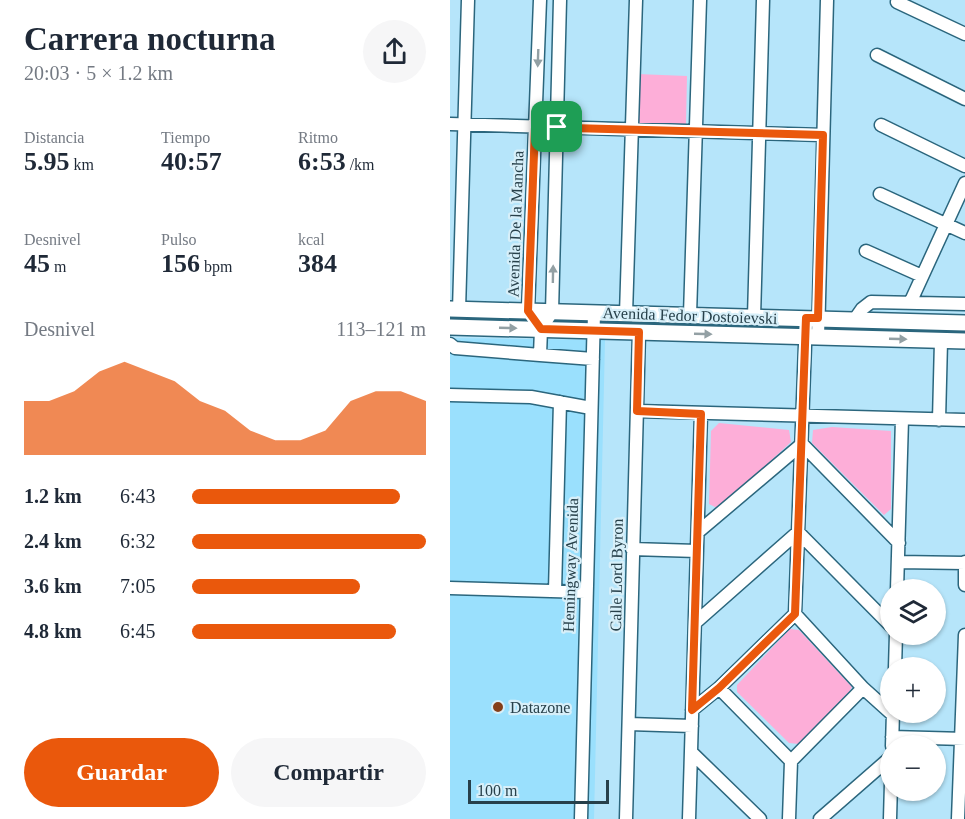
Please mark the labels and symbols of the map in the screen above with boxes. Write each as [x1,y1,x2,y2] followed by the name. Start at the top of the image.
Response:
[533,49,542,68] one-way arrow
[531,101,582,152] pin
[504,150,527,298] street label: Avenida De la Mancha
[549,265,558,284] one-way arrow
[602,304,778,327] street label: Avenida Fedor Dostoievski
[499,324,518,333] one-way arrow
[694,329,713,339] one-way arrow
[889,335,908,344] one-way arrow
[560,498,582,632] street label: Hemingway Avenida
[607,518,627,632] street label: Calle Lord Byron
[510,699,570,716] place label: Datazone
[491,700,505,714] marker: Datazone
[468,777,609,804] scale bar

